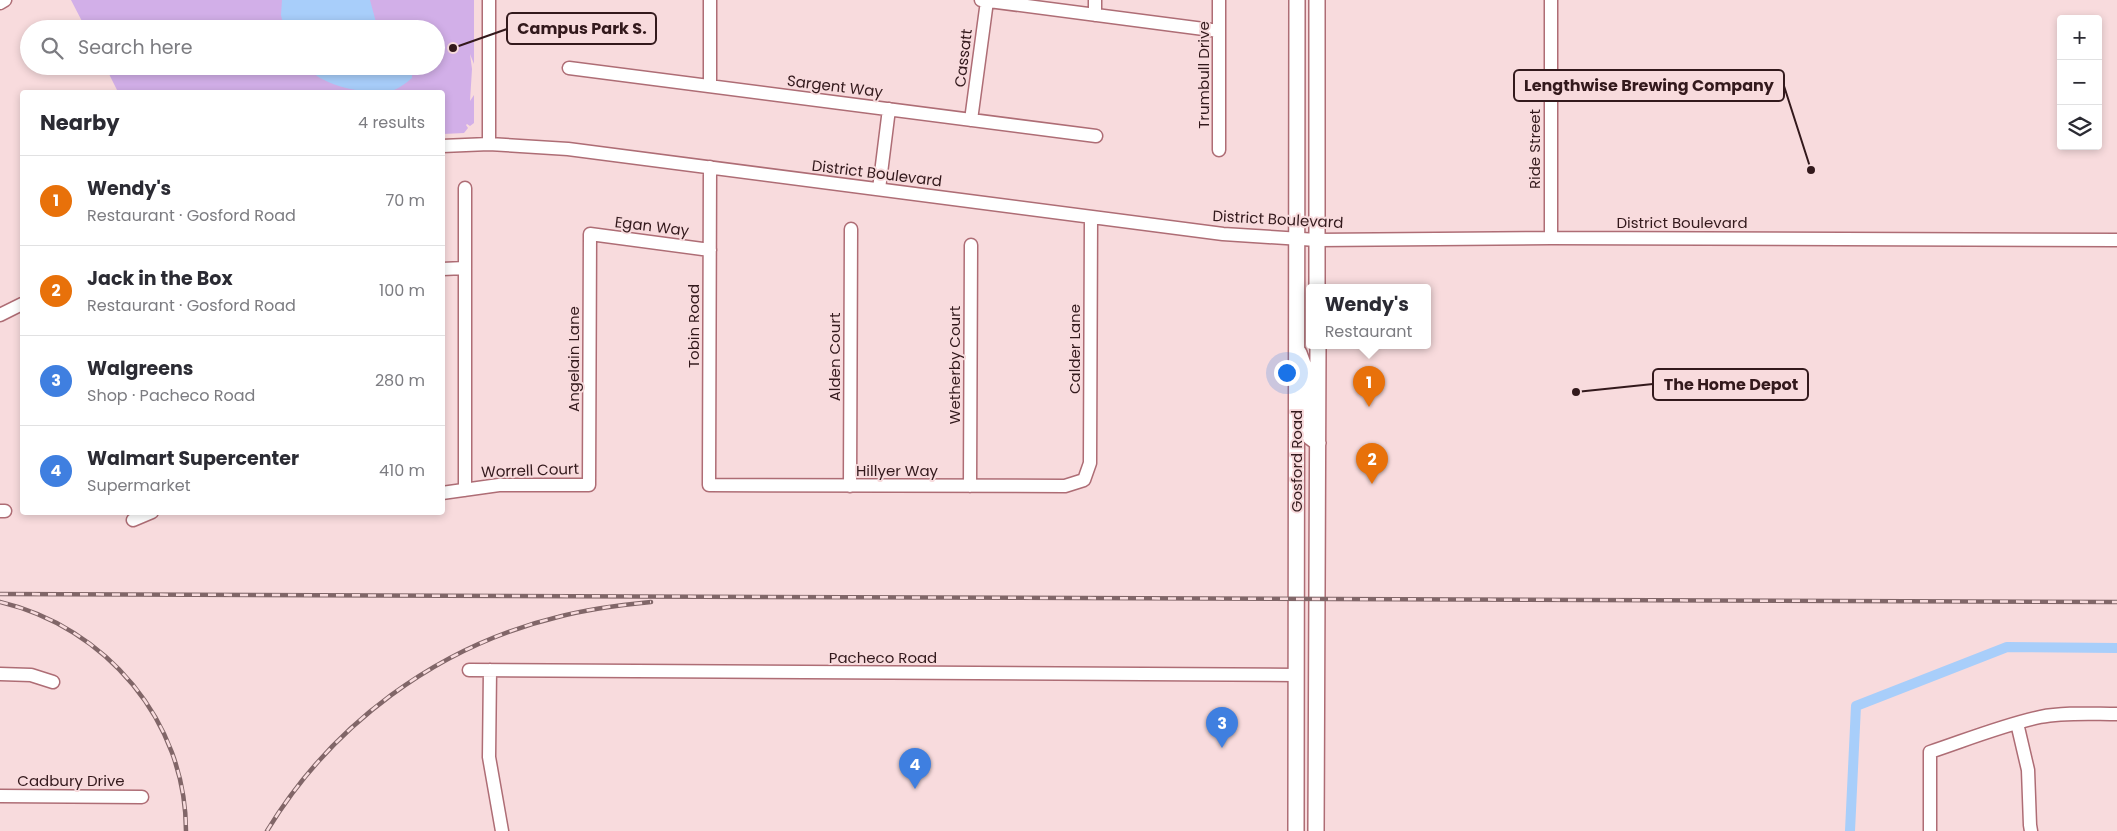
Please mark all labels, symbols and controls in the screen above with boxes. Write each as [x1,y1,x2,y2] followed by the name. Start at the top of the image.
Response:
[507,13,656,44] callout: Campus Park S.
[2057,15,2102,150] map controls
[2057,15,2102,60] button: +
[517,17,647,40] text: Campus Park S.
[20,20,445,75] search box
[1193,21,1214,129] street label: Trumbull Drive
[949,28,977,88] street label: Cassatt
[38,34,66,62] icon: search
[78,34,192,61] text: Search here
[2057,60,2102,105] button: −
[786,70,885,102] street label: Sargent Way
[1514,70,1784,101] callout: Lengthwise Brewing Company
[1524,74,1775,97] text: Lengthwise Brewing Company
[2057,105,2102,150] button: layers
[40,108,120,137] text: Nearby
[1524,109,1545,189] street label: Ride Street
[358,111,425,134] text: 4 results
[811,155,943,191] street label: District Boulevard
[87,175,171,202] text: Wendy's
[53,189,59,212] text: 1
[385,189,425,212] text: 70 m
[87,204,296,227] text: Restaurant · Gosford Road
[1212,205,1344,233] street label: District Boulevard
[614,211,691,241] street label: Egan Way
[1616,212,1748,233] street label: District Boulevard
[87,265,233,292] text: Jack in the Box
[51,279,61,302] text: 2
[379,279,425,302] text: 100 m
[683,284,704,368] street label: Tobin Road
[1306,284,1431,349] popup
[1325,291,1409,318] text: Wendy's
[87,294,296,317] text: Restaurant · Gosford Road
[1064,304,1085,394] street label: Calder Lane
[563,306,584,412] street label: Angelain Lane
[944,306,965,424] street label: Wetherby Court
[824,313,845,401] street label: Alden Court
[1325,320,1412,343] text: Restaurant
[87,355,193,382] text: Walgreens
[1274,360,1300,386] your location
[1353,366,1385,407] pin: 1
[51,369,61,392] text: 3
[375,369,425,392] text: 280 m
[1653,369,1808,400] callout: The Home Depot
[1664,373,1798,396] text: The Home Depot
[87,384,255,407] text: Shop · Pacheco Road
[1286,410,1307,512] street label: Gosford Road
[1356,443,1388,484] pin: 2
[87,445,299,472] text: Walmart Supercenter
[481,458,579,482] street label: Worrell Court
[51,459,61,482] text: 4
[379,459,425,482] text: 410 m
[856,460,939,481] street label: Hillyer Way
[87,474,191,497] text: Supermarket
[829,647,937,668] street label: Pacheco Road
[1206,707,1238,748] pin: 3
[899,748,931,789] pin: 4
[17,770,125,791] street label: Cadbury Drive

